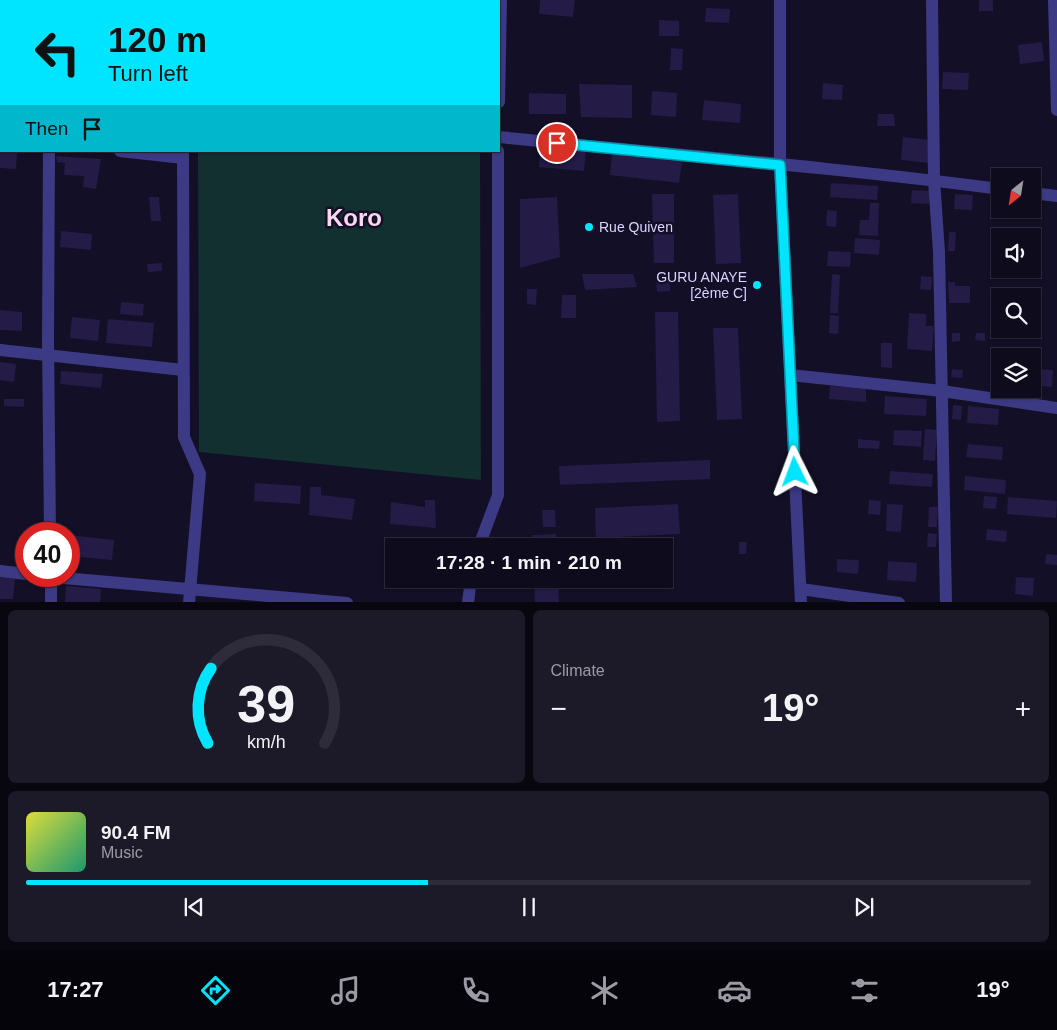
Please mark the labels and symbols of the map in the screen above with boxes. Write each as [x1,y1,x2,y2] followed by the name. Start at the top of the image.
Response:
[536,122,578,164] pin
[991,168,1041,218] north arrow
[326,204,382,231] district label: Koro
[599,219,673,235] place label: Rue Quiven
[583,221,595,233] marker: Rue Quiven
[656,269,747,301] place label: GURU ANAYE [2ème C]
[751,279,763,291] marker: GURU ANAYE [2ème C]
[768,445,820,497] position arrow
[15,522,80,587] speed limit sign: 40

